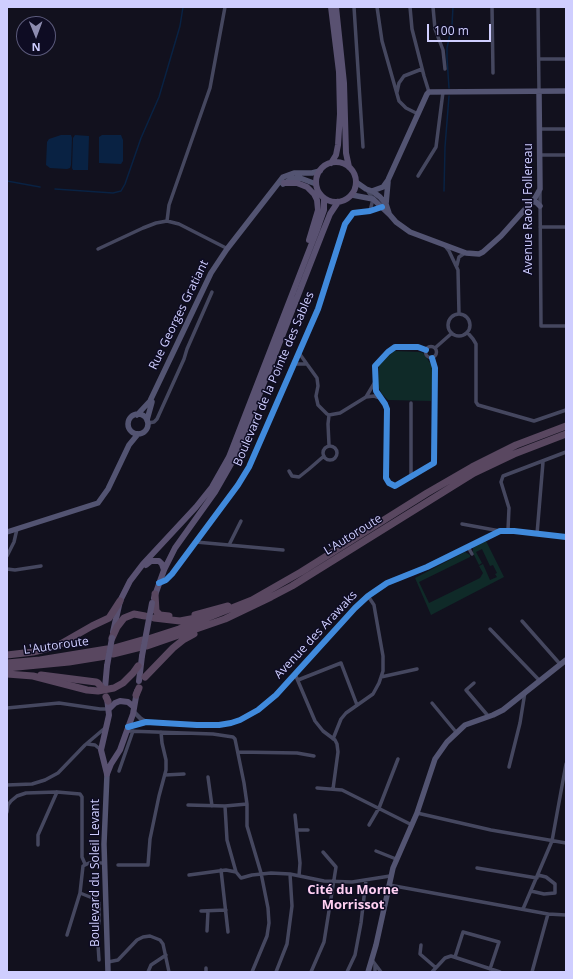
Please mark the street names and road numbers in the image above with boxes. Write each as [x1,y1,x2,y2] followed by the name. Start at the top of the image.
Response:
[522,143,536,275] street label: Avenue Raoul Follereau
[146,258,212,372] street label: Rue Georges Gratiant
[231,290,317,468] street label: Boulevard de la Pointe des Sables
[321,511,385,559] street label: L'Autoroute
[272,588,360,682] street label: Avenue des Arawaks
[22,634,90,658] street label: L'Autoroute
[89,799,103,947] street label: Boulevard du Soleil Levant

